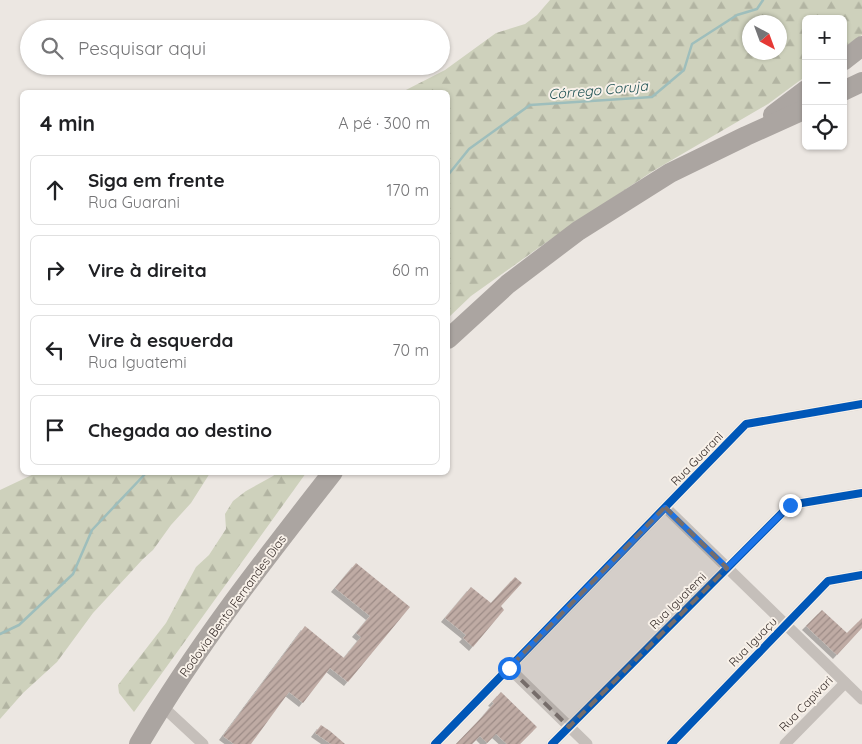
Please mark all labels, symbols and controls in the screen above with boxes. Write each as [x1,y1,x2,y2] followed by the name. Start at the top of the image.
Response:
[742,15,787,60] north arrow
[802,15,847,150] map controls
[802,15,847,60] button: +
[20,20,450,75] search box
[38,34,66,62] icon: search
[78,36,206,60] text: Pesquisar aqui
[802,60,847,105] button: −
[547,77,650,103] water label: Córrego Coruja
[802,105,847,150] button: locate
[40,110,95,136] text: 4 min
[338,113,430,133] text: A pé · 300 m
[88,168,225,192] text: Siga em frente
[41,176,69,204] icon: ahead
[386,180,429,200] text: 170 m
[88,192,180,212] text: Rua Guarani
[41,256,69,284] icon: right
[88,258,207,282] text: Vire à direita
[392,260,429,280] text: 60 m
[88,328,233,352] text: Vire à esquerda
[41,336,69,364] icon: left
[392,340,429,360] text: 70 m
[88,352,187,372] text: Rua Iguatemi
[41,416,69,444] icon: arrive
[88,418,272,442] text: Chegada ao destino
[667,429,726,489] street label: Rua Guarani
[779,494,802,517] route end
[176,532,289,679] street label: Rodovia Bento Fernandes Dias
[646,569,709,632] street label: Rua Iguatemi
[725,614,780,669] street label: Rua Iguaçu
[498,657,521,680] route start
[776,673,836,734] street label: Rua Capivari

